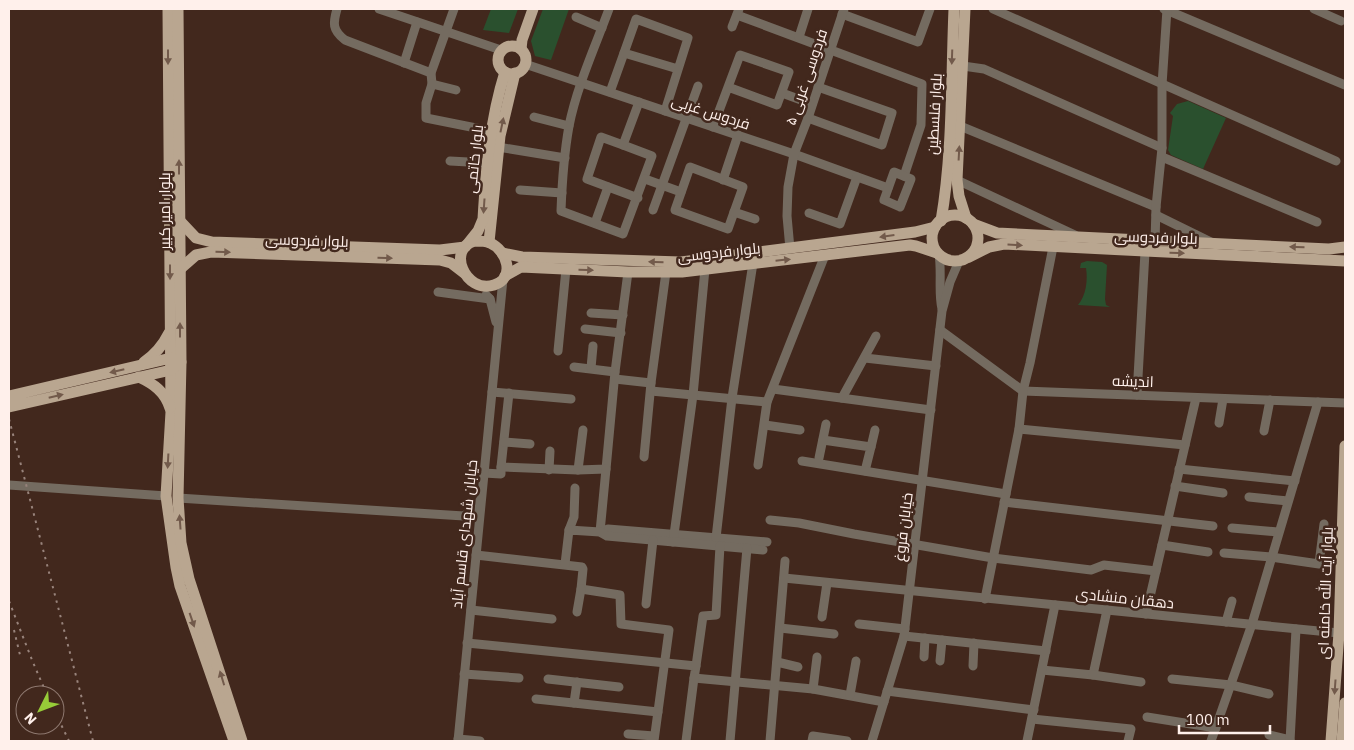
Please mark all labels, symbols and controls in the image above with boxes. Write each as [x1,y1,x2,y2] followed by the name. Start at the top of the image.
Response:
[781,26,832,128] street label: فردوسی غربی ۵
[165,50,173,66] one-way arrow
[948,50,956,66] one-way arrow
[922,73,947,155] street label: بلوار فلسطین
[669,90,753,135] street label: فردوس غربی
[498,117,506,132] one-way arrow
[461,124,488,194] street label: بلوار خاتمی
[955,145,963,161] one-way arrow
[175,159,183,175] one-way arrow
[155,172,174,251] street label: بلوار امیر کبیر
[479,198,487,214] one-way arrow
[1114,226,1198,249] street label: بلوار فردوسی
[265,229,349,252] street label: بلوار فردوسی
[879,232,895,240] one-way arrow
[676,238,762,267] street label: بلوار فردوسی
[1007,242,1023,250] one-way arrow
[1288,243,1304,251] one-way arrow
[215,249,231,257] one-way arrow
[1169,250,1185,258] one-way arrow
[378,254,394,262] one-way arrow
[775,256,791,264] one-way arrow
[648,258,664,266] one-way arrow
[166,265,174,281] one-way arrow
[579,266,595,274] one-way arrow
[176,321,184,337] one-way arrow
[109,367,124,375] one-way arrow
[1112,371,1154,391] street label: اندیشه
[49,392,65,400] one-way arrow
[164,453,172,469] one-way arrow
[447,459,482,609] street label: خیابان شهدای قاسم آباد
[889,492,919,563] street label: خیابان فروغ
[175,514,183,530] one-way arrow
[1313,526,1338,660] street label: بلوار آیت الله خامنه ای
[1075,583,1175,614] street label: دهقان منشادی
[188,613,196,628] one-way arrow
[217,671,225,686] one-way arrow
[1331,679,1339,695] one-way arrow
[15,685,65,735] north arrow
[1179,702,1270,734] scale bar
[20,709,40,728] text: N
[1186,710,1230,729] text: 100 m

